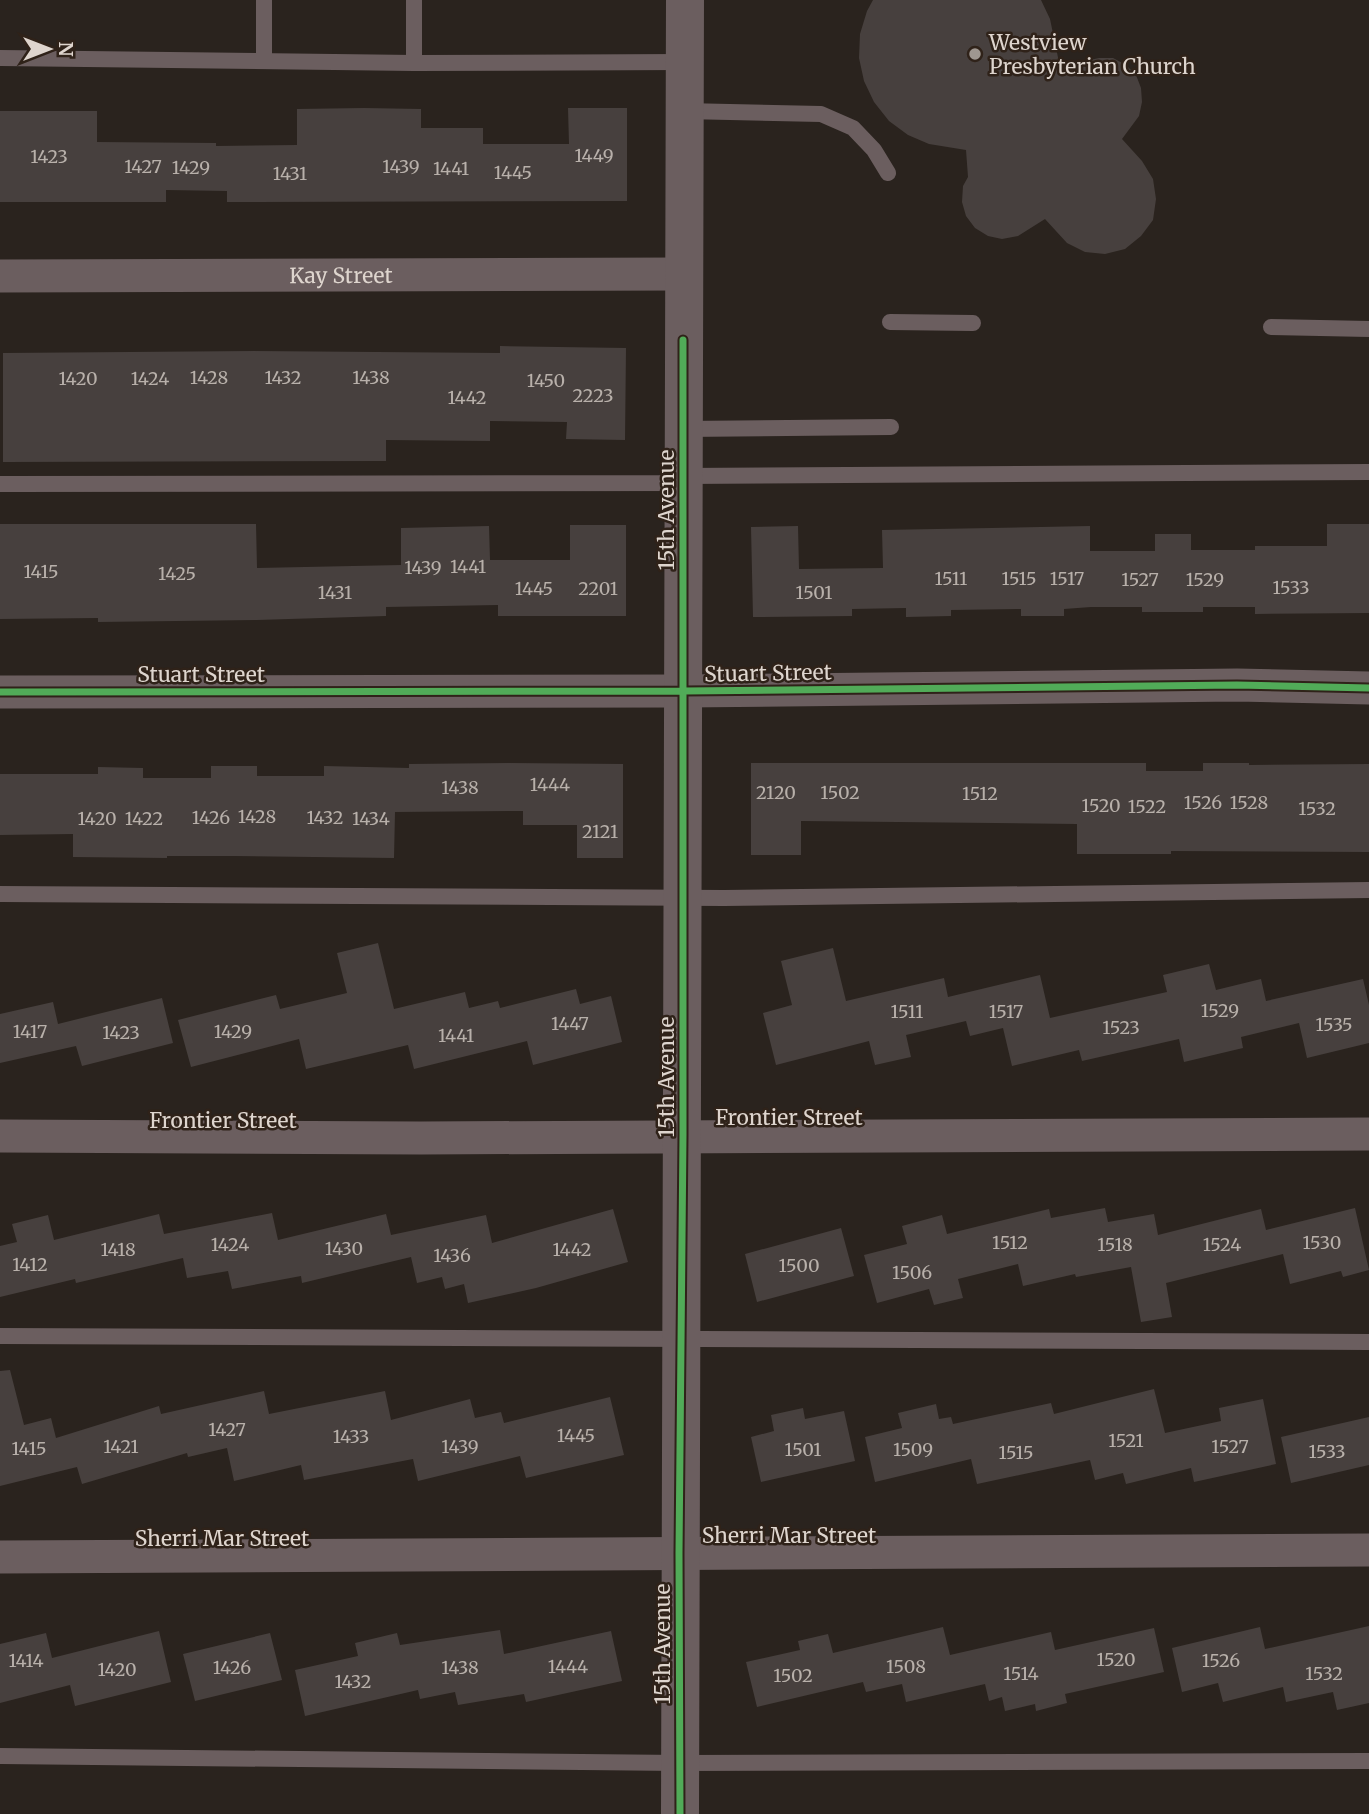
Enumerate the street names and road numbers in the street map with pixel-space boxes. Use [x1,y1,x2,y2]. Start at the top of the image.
street label: Kay Street [289,261,393,289]
street label: 15th Avenue [653,449,680,571]
street label: Stuart Street [704,658,832,688]
street label: Stuart Street [137,661,265,688]
street label: 15th Avenue [653,1016,680,1138]
street label: Frontier Street [715,1104,863,1131]
street label: Frontier Street [149,1107,297,1134]
street label: Sherri Mar Street [702,1522,876,1549]
street label: Sherri Mar Street [135,1525,309,1552]
street label: 15th Avenue [649,1583,676,1705]

